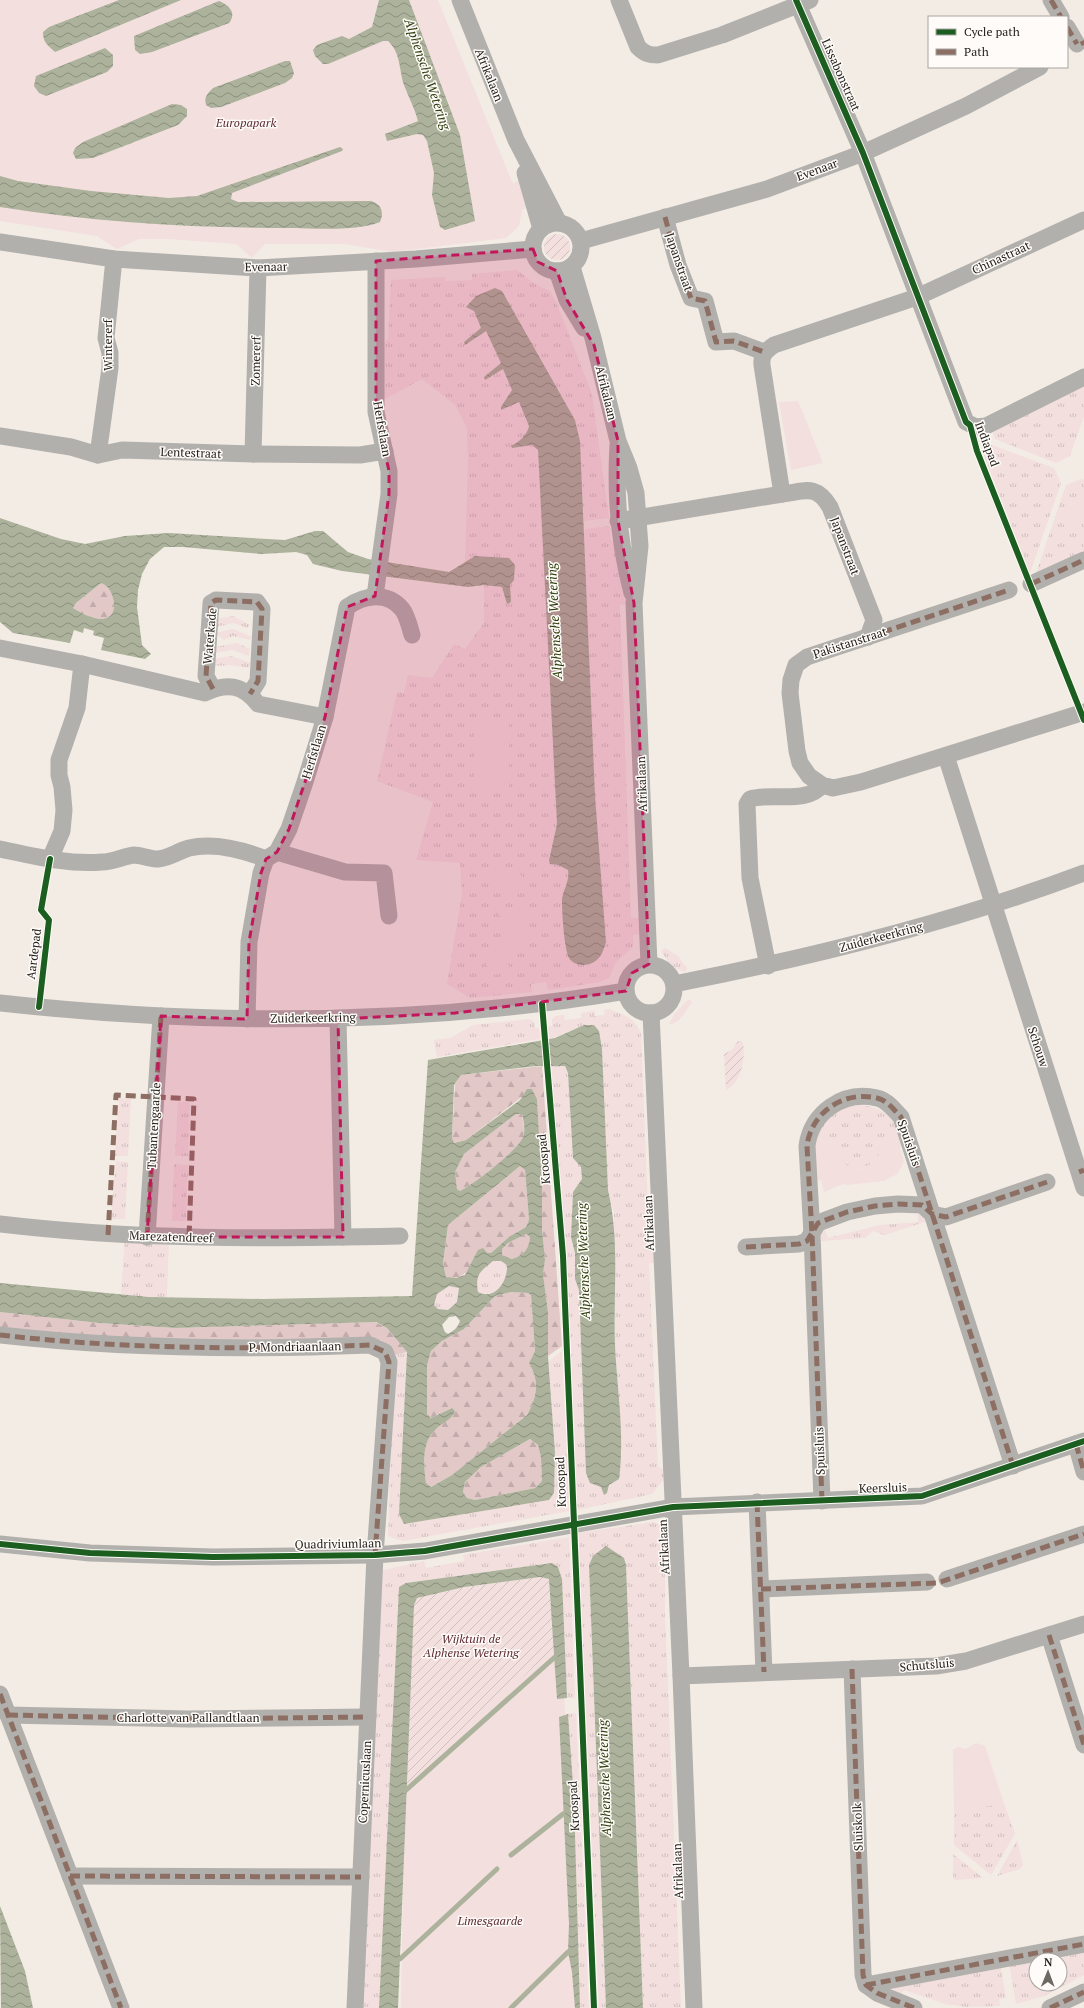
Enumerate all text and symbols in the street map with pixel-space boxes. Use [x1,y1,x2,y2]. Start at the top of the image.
water label: Alphensche Wetering [400,15,456,133]
legend [928,16,1068,68]
text: Cycle path [964,24,1020,39]
street label: Lissabonstraat [819,36,864,114]
text: Path [964,44,989,59]
street label: Afrikalaan [472,46,507,103]
park label: Europapark [215,115,276,130]
street label: Evenaar [794,155,840,184]
street label: Japanstraat [662,231,697,294]
street label: Chinastraat [969,237,1033,278]
street label: Evenaar [244,259,288,274]
street label: Wintererf [100,318,115,371]
street label: Zomererf [248,335,263,386]
street label: Afrikalaan [592,364,620,422]
street label: Herfstlaan [370,400,395,458]
street label: Indiapad [972,419,1003,469]
street label: Lentestraat [160,444,222,461]
street label: Japanstraat [828,515,864,577]
water label: Alphensche Wetering [542,562,566,681]
street label: Waterkade [200,607,219,665]
street label: Pakistanstraat [811,623,889,662]
street label: Herfstlaan [298,723,329,781]
street label: Afrikalaan [633,756,650,812]
street label: Zuiderkeerkring [838,918,925,955]
street label: Aardepad [23,927,44,980]
street label: Zuiderkeerkring [270,1009,357,1026]
street label: Schouw [1025,1025,1052,1069]
street label: Tubantengaarde [144,1082,163,1170]
street label: Spuisluis [895,1118,924,1168]
street label: Kroospad [534,1133,553,1185]
street label: Afrikalaan [640,1195,657,1251]
water label: Alphensche Wetering [572,1202,594,1321]
street label: Marezatendreef [129,1228,214,1245]
street label: P. Mondriaanlaan [249,1338,341,1355]
street label: Spuisluis [811,1427,828,1475]
street label: Kroospad [552,1456,569,1507]
street label: Keersluis [859,1479,907,1496]
street label: Afrikalaan [655,1519,672,1575]
street label: Quadriviumlaan [295,1535,381,1552]
park label: Wijktuin de Alphense Wetering [422,1631,520,1660]
street label: Schutsluis [899,1655,955,1674]
street label: Charlotte van Pallandtlaan [116,1710,260,1725]
water label: Alphensche Wetering [593,1719,615,1838]
street label: Copernicuslaan [355,1740,374,1824]
street label: Kroospad [565,1780,582,1832]
street label: Sluiskolk [849,1802,866,1851]
street label: Afrikalaan [669,1843,686,1899]
park label: Limesgaarde [456,1913,523,1928]
north arrow [1028,1952,1068,1992]
text: N [1044,1955,1053,1969]

